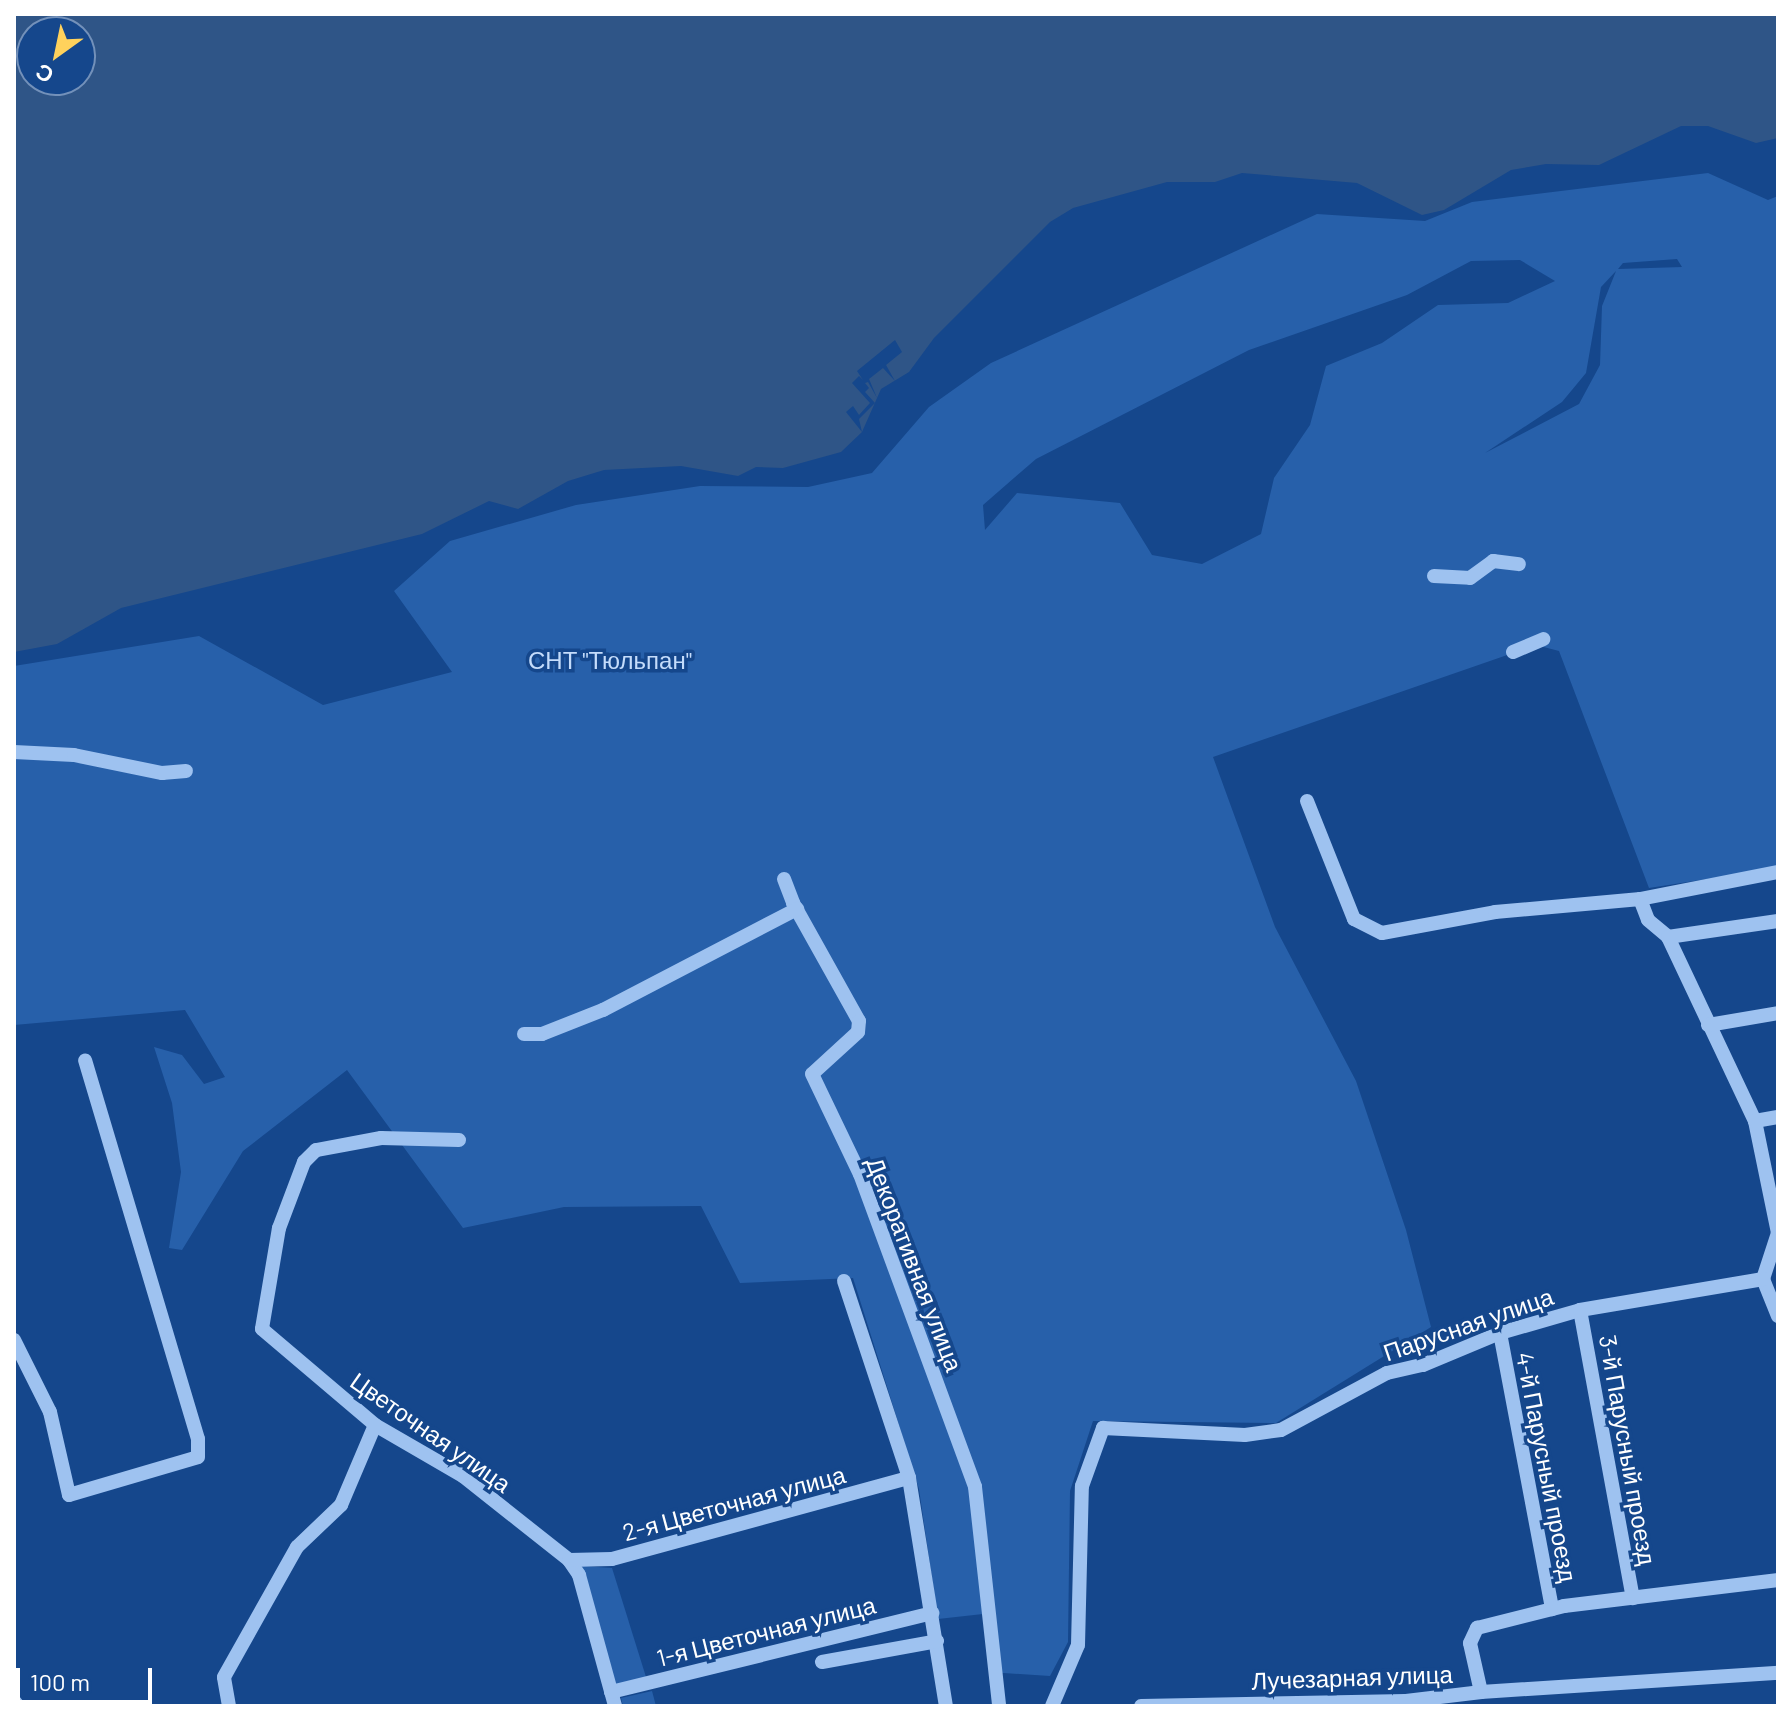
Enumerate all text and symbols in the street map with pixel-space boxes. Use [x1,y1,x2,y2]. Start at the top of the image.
north arrow [16,16,96,96]
text: С [30,59,58,90]
park label: СНТ "Тюльпан" [528,646,692,674]
street label: Декоративная улица [861,1153,969,1375]
street label: Парусная улица [1379,1281,1557,1367]
street label: 3-й Парусный проезд [1594,1333,1662,1567]
street label: 4-й Парусный проезд [1511,1349,1583,1585]
street label: Цветочная улица [345,1366,517,1498]
street label: 2-я Цветочная улица [620,1459,848,1547]
street label: 1-я Цветочная улица [653,1590,879,1672]
scale bar [20,1652,156,1702]
street label: Лучезарная улица [1251,1659,1453,1695]
text: 100 m [30,1667,90,1696]

